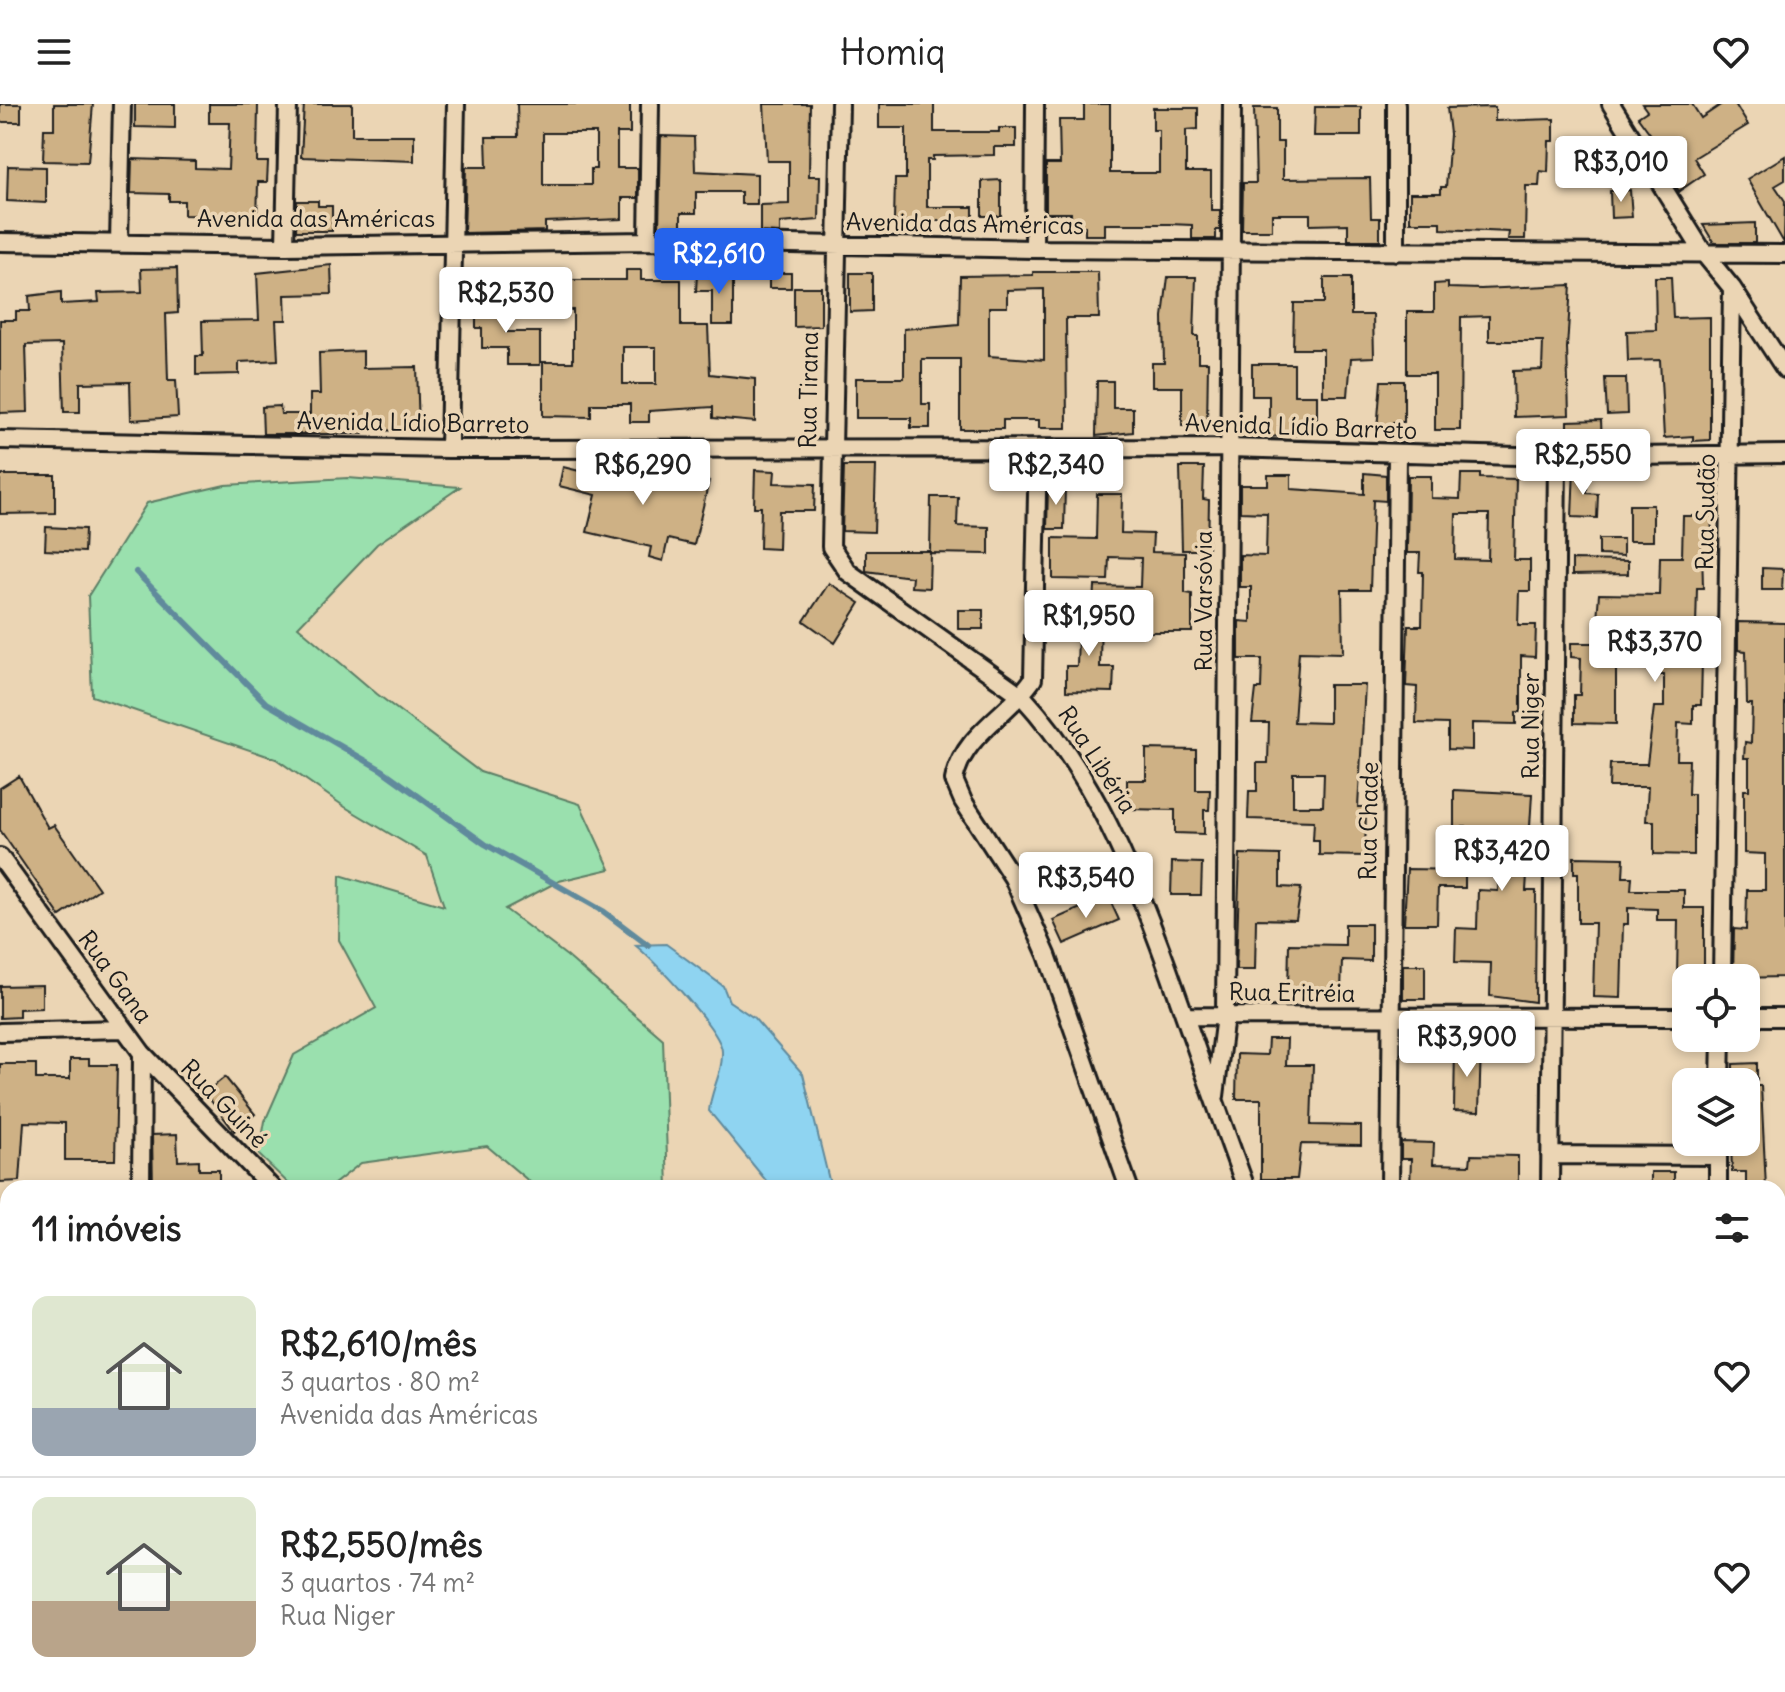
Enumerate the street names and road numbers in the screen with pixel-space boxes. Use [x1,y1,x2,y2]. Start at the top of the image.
street label: Avenida das Américas [197,203,435,233]
street label: Avenida das Américas [846,206,1084,240]
street label: Rua Tirana [792,331,824,449]
street label: Avenida Lídio Barreto [296,405,530,439]
street label: Avenida Lídio Barreto [1184,407,1418,445]
street label: Rua Sudão [1689,453,1721,571]
street label: Rua Varsóvia [1188,530,1218,672]
street label: Rua Niger [1515,673,1545,779]
street label: Rua Libéria [1052,700,1144,819]
street label: Rua Chade [1352,761,1384,881]
street label: Rua Gana [72,924,159,1029]
street label: Rua Eritréia [1228,976,1356,1008]
street label: Rua Guiné [175,1053,274,1154]

